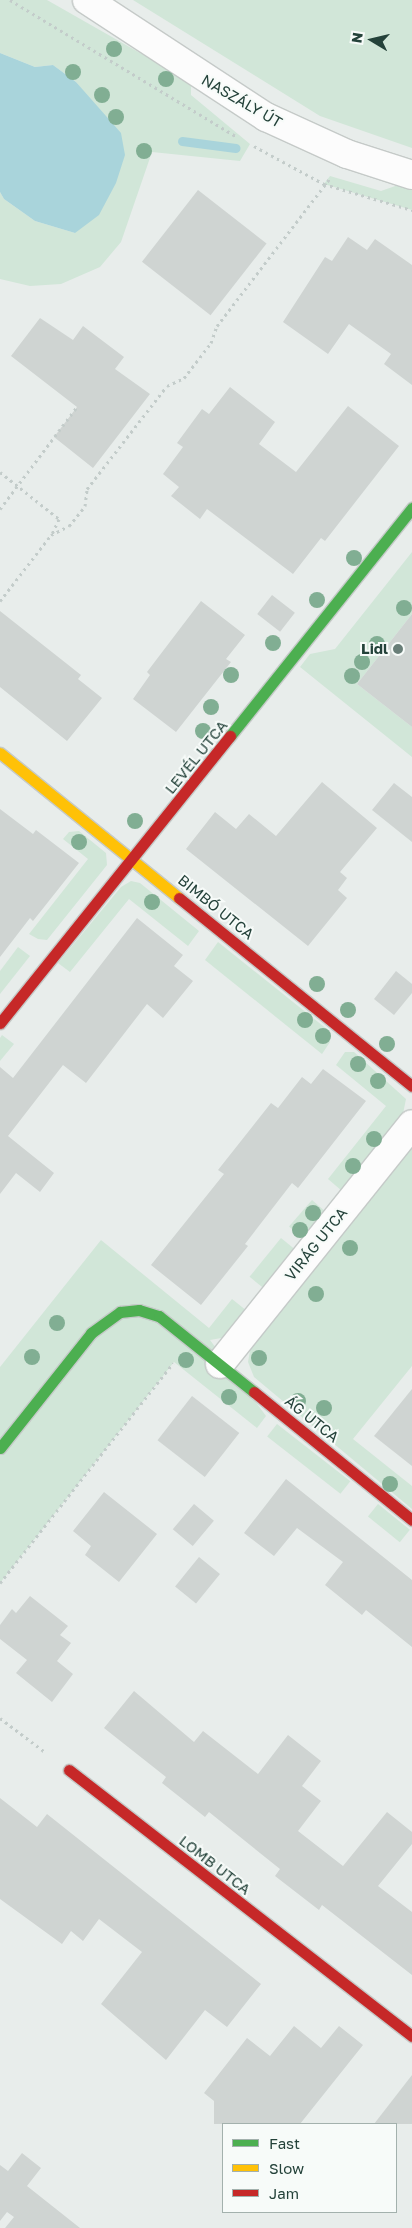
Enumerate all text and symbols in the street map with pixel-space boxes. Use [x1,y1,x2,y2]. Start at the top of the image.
north arrow [347,15,397,65]
text: N [347,31,366,44]
street label: NASZÁLY ÚT [198,71,286,131]
place label: Lidl [361,640,388,658]
marker: Lidl [392,643,404,655]
street label: LEVÉL UTCA [161,717,231,797]
street label: BIMBÓ UTCA [174,871,258,943]
street label: VIRÁG UTCA [281,1204,351,1284]
street label: ÁG UTCA [281,1392,343,1446]
street label: LOMB UTCA [176,1832,254,1898]
legend [222,2123,397,2213]
text: Fast [269,2134,300,2152]
text: Slow [269,2159,304,2177]
text: Jam [269,2184,299,2202]

